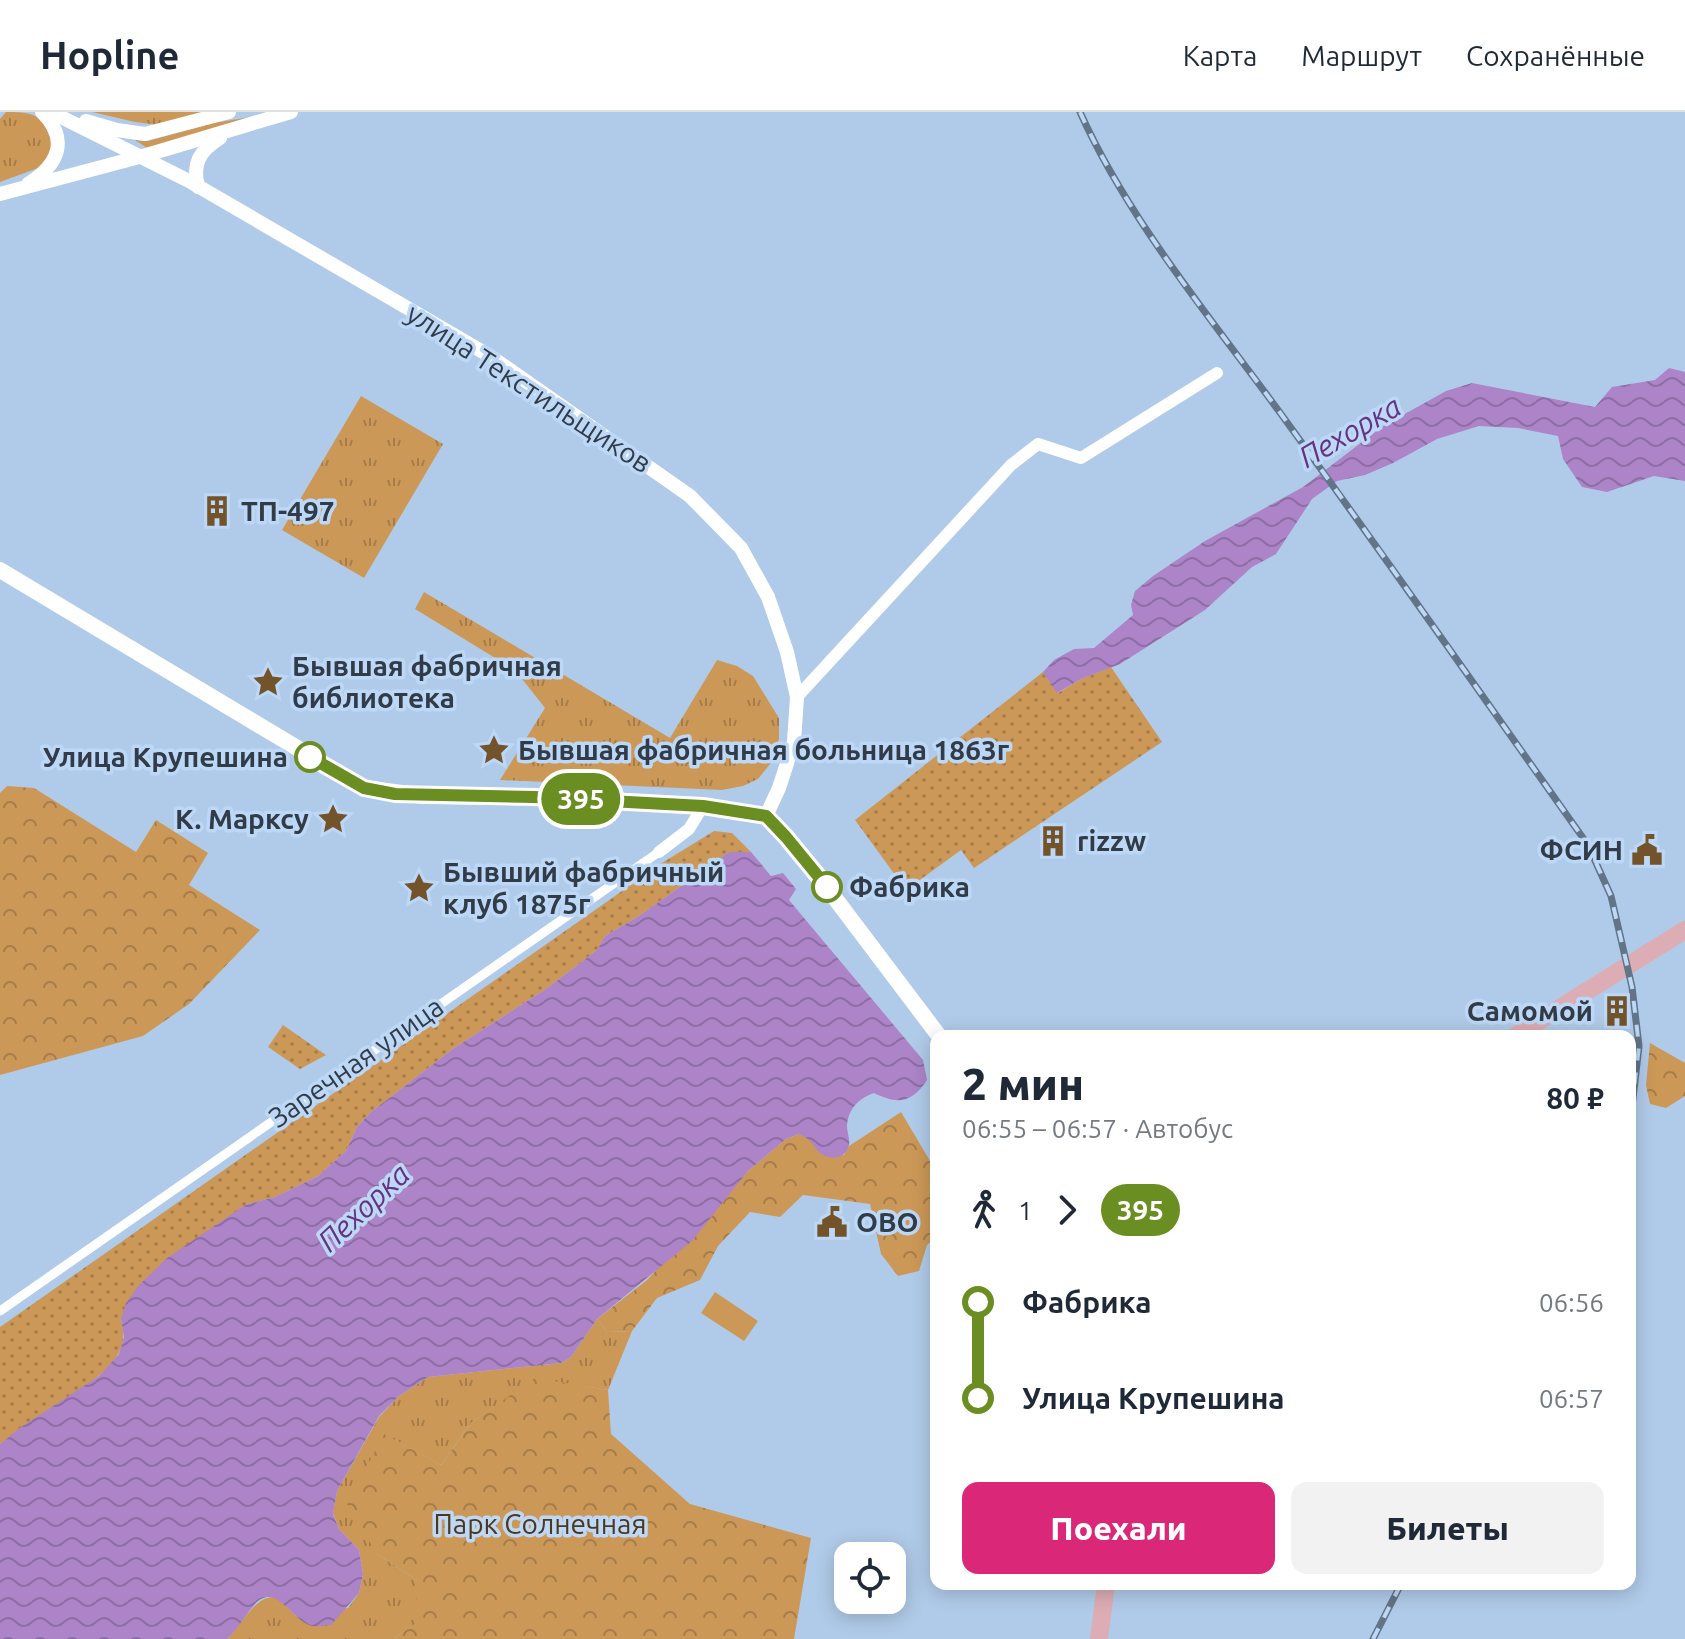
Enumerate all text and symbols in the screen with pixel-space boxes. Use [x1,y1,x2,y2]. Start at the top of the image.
text: Hopline [40,34,179,76]
text: Карта [1183,40,1257,71]
text: Маршрут [1301,40,1422,71]
text: Сохранённые [1466,40,1645,71]
street label: улица Текстильщиков [401,297,657,478]
water label: Пехорка [1292,388,1407,474]
building icon: ТП-497 [200,494,234,528]
place label: ТП-497 [241,495,335,526]
place label: Бывшая фабричная библиотека [292,650,562,713]
place icon: Бывшая фабричная библиотека [251,665,285,699]
place icon: Бывшая фабричная больница 1863г [477,733,511,767]
place label: Бывшая фабричная больница 1863г [518,734,1010,765]
place label: Улица Крупешина [43,741,288,772]
marker: Улица Крупешина [295,742,325,772]
line badge: 395 [535,773,627,825]
text: 395 [557,783,605,814]
place icon: К. Марксу [316,802,350,836]
place label: К. Марксу [175,803,309,834]
building icon: rizzw [1036,824,1070,858]
place label: rizzw [1077,825,1146,856]
public building icon: ФСИН [1630,833,1664,867]
place label: ФСИН [1540,834,1623,865]
place label: Бывший фабричный клуб 1875г [443,856,724,919]
place icon: Бывший фабричный клуб 1875г [402,871,436,905]
place label: Фабрика [849,871,970,902]
marker: Фабрика [812,872,842,902]
street label: Заречная улица [263,990,449,1133]
building icon: Самомой [1600,994,1634,1028]
place label: Самомой [1467,995,1593,1026]
text: 2 мин [962,1059,1084,1108]
text: 80 ₽ [1546,1081,1604,1115]
text: 06:55 – 06:57 · Автобус [962,1114,1233,1143]
water label: Пехорка [311,1157,416,1258]
icon: walk [962,1188,1006,1232]
icon: forward [1045,1188,1089,1232]
text: 395 [1117,1194,1164,1225]
text: 1 [1018,1196,1033,1225]
public building icon: ОВО [815,1205,849,1239]
place label: ОВО [856,1206,919,1237]
text: Фабрика [1022,1285,1152,1319]
text: 06:56 [1539,1288,1604,1317]
text: Улица Крупешина [1022,1381,1285,1415]
text: 06:57 [1539,1384,1604,1413]
button: Поехали [962,1482,1275,1574]
button: Билеты [1291,1482,1604,1574]
park label: Парк Солнечная [433,1508,647,1539]
map controls [834,1542,906,1614]
button: locate [834,1542,906,1614]

